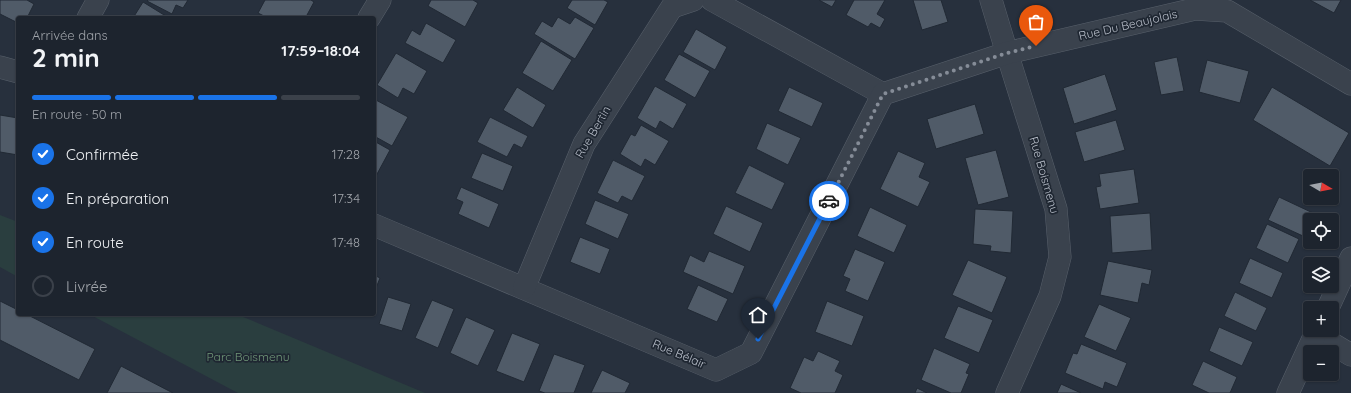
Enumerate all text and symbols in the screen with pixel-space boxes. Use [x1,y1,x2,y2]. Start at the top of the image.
pin [1019,5,1053,46]
street label: Rue Du Beaujolais [1077,6,1179,43]
icon: bag [1025,11,1047,33]
text: Arrivée dans [32,27,108,43]
text: 2 min [32,41,100,74]
text: 17:59–18:04 [281,41,360,60]
street label: Rue Bertin [572,103,613,160]
text: En route · 50 m [32,106,122,122]
street label: Rue Boismenu [1026,135,1063,215]
icon: check [32,143,54,165]
text: Confirmée [66,145,139,164]
text: 17:28 [332,146,360,162]
north arrow [1303,169,1339,205]
map controls [1303,169,1339,381]
courier [809,181,849,221]
icon: check [32,187,54,209]
text: En préparation [66,189,169,208]
text: 17:34 [332,190,360,206]
icon: car [818,190,840,212]
button: locate [1303,213,1339,249]
icon: check [32,231,54,253]
text: En route [66,233,124,252]
text: 17:48 [332,234,360,250]
button: layers [1303,257,1339,293]
text: Livrée [66,277,108,296]
pin [741,298,775,339]
button: + [1303,301,1339,337]
icon: home [747,304,769,326]
street label: Rue Bélair [650,336,709,372]
button: − [1303,345,1339,381]
park label: Parc Boismenu [207,349,289,364]

